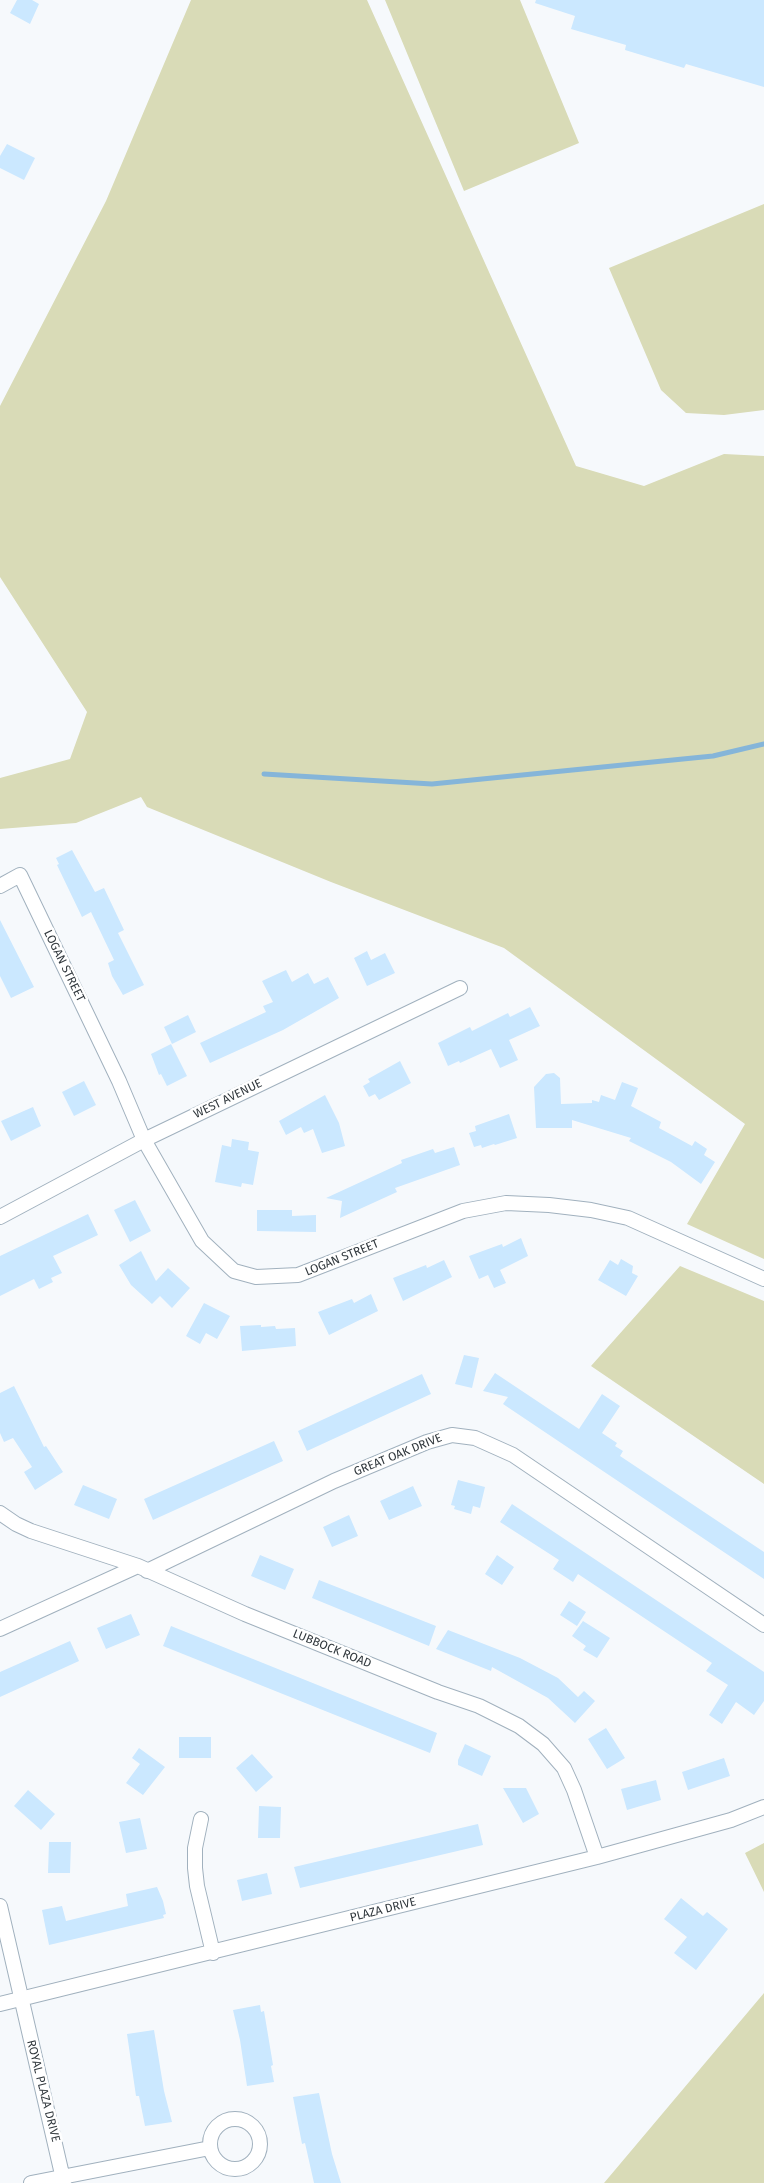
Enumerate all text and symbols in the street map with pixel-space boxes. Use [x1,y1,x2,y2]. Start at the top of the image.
street label: LOGAN STREET [40,928,88,1004]
street label: WEST AVENUE [191,1076,265,1122]
street label: LOGAN STREET [303,1237,381,1279]
street label: GREAT OAK DRIVE [352,1431,444,1479]
street label: LUBBOCK ROAD [291,1627,373,1671]
street label: PLAZA DRIVE [348,1895,418,1925]
street label: ROYAL PLAZA DRIVE [23,2038,63,2144]

